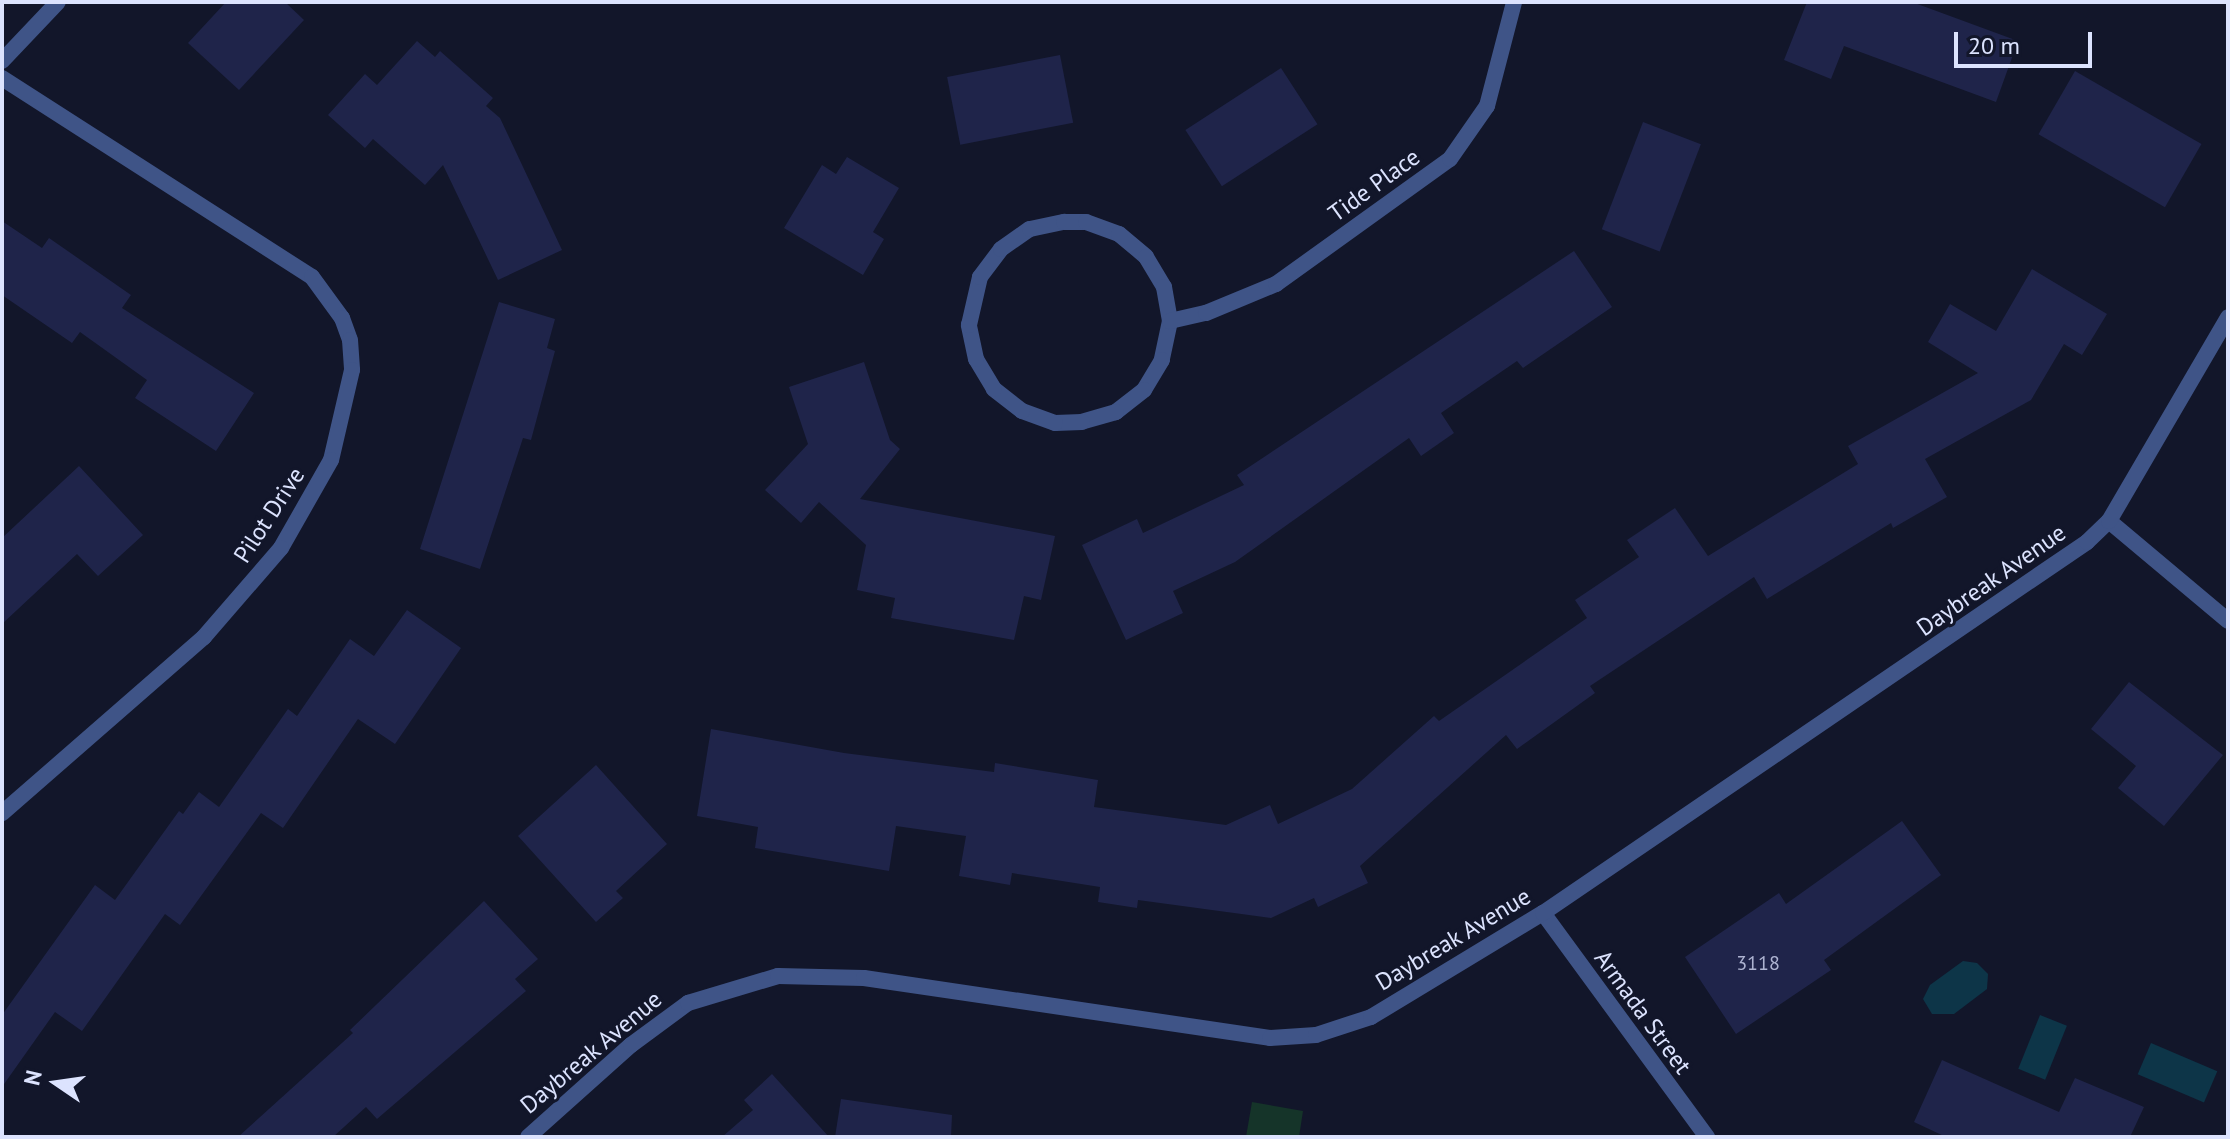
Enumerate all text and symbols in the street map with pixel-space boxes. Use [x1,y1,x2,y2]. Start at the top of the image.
scale bar [1958,16,2096,66]
text: 20 m [1968,30,2020,61]
street label: Tide Place [1323,142,1425,228]
street label: Pilot Drive [227,462,311,568]
street label: Daybreak Avenue [1910,517,2072,643]
street label: Daybreak Avenue [1370,881,1536,997]
street label: Armada Street [1588,944,1698,1080]
house number: 3118 [1736,951,1780,975]
street label: Daybreak Avenue [514,984,668,1120]
north arrow [16,1043,96,1123]
text: N [17,1067,48,1088]

